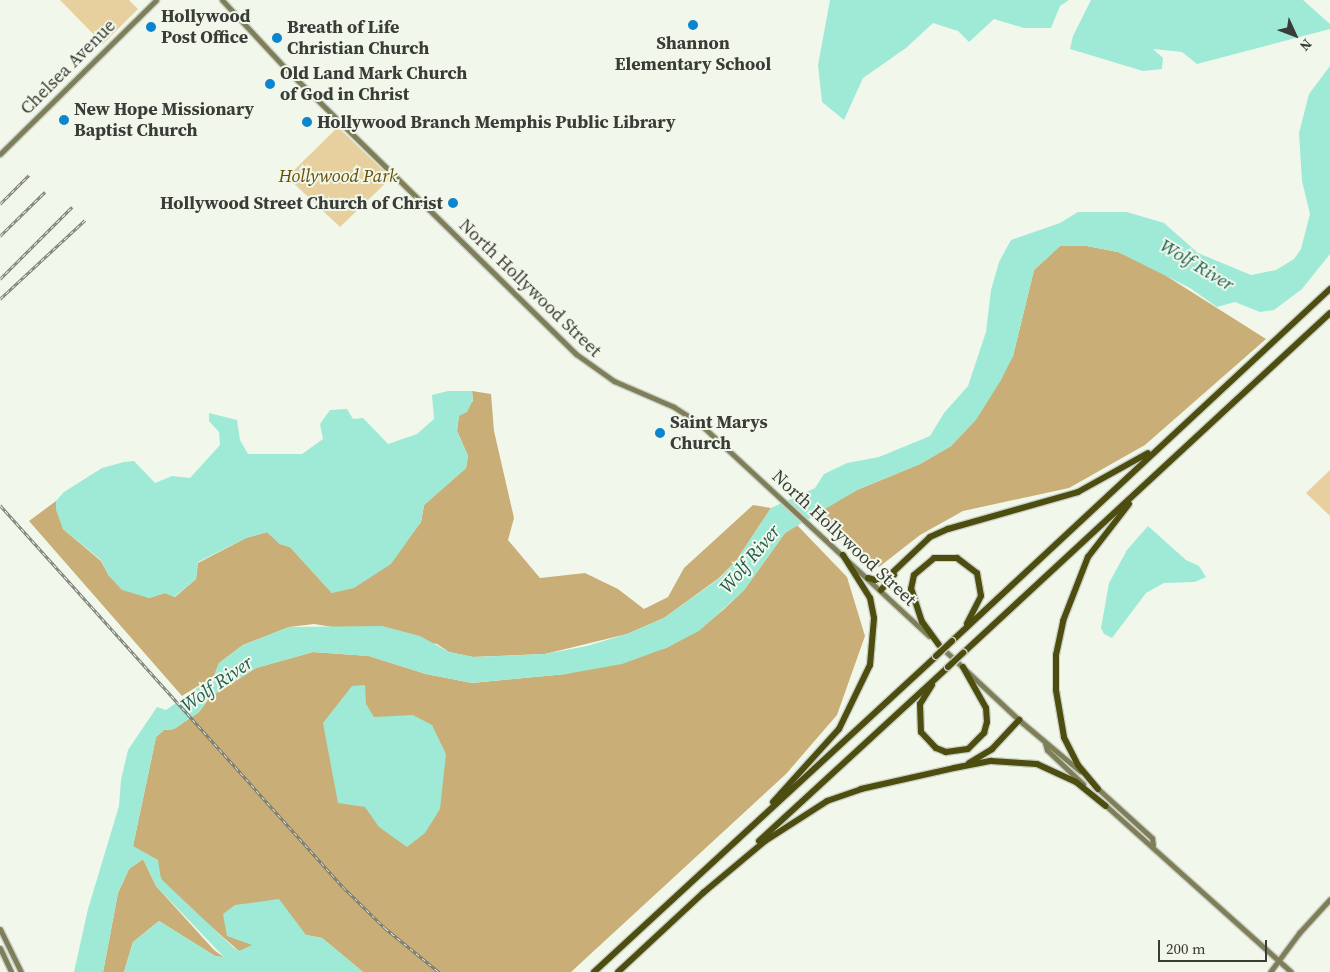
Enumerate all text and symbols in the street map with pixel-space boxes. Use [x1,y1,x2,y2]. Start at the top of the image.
place label: Hollywood Post Office [161,6,251,48]
north arrow [1270,10,1320,60]
street label: Chelsea Avenue [16,15,120,119]
place label: Breath of Life Christian Church [287,17,429,59]
marker: Shannon Elementary School [687,19,699,31]
marker: Hollywood Post Office [145,21,157,33]
marker: Breath of Life Christian Church [271,32,283,44]
place label: Shannon Elementary School [615,33,771,76]
text: N [1295,35,1317,56]
place label: Old Land Mark Church of God in Christ [280,63,467,106]
marker: Old Land Mark Church of God in Christ [264,78,276,90]
place label: New Hope Missionary Baptist Church [74,99,254,142]
place label: Hollywood Branch Memphis Public Library [317,111,676,133]
marker: New Hope Missionary Baptist Church [58,114,70,126]
marker: Hollywood Branch Memphis Public Library [301,116,313,128]
park label: Hollywood Park [278,165,398,187]
place label: Hollywood Street Church of Christ [160,192,443,214]
marker: Hollywood Street Church of Christ [447,197,459,209]
street label: North Hollywood Street [454,214,606,362]
water label: Wolf River [1156,234,1238,296]
place label: Saint Marys Church [670,412,768,454]
marker: Saint Marys Church [654,427,666,439]
street label: North Hollywood Street [767,466,921,610]
water label: Wolf River [715,520,785,598]
water label: Wolf River [177,651,257,717]
scale bar [1160,930,1269,962]
text: 200 m [1166,938,1206,959]

